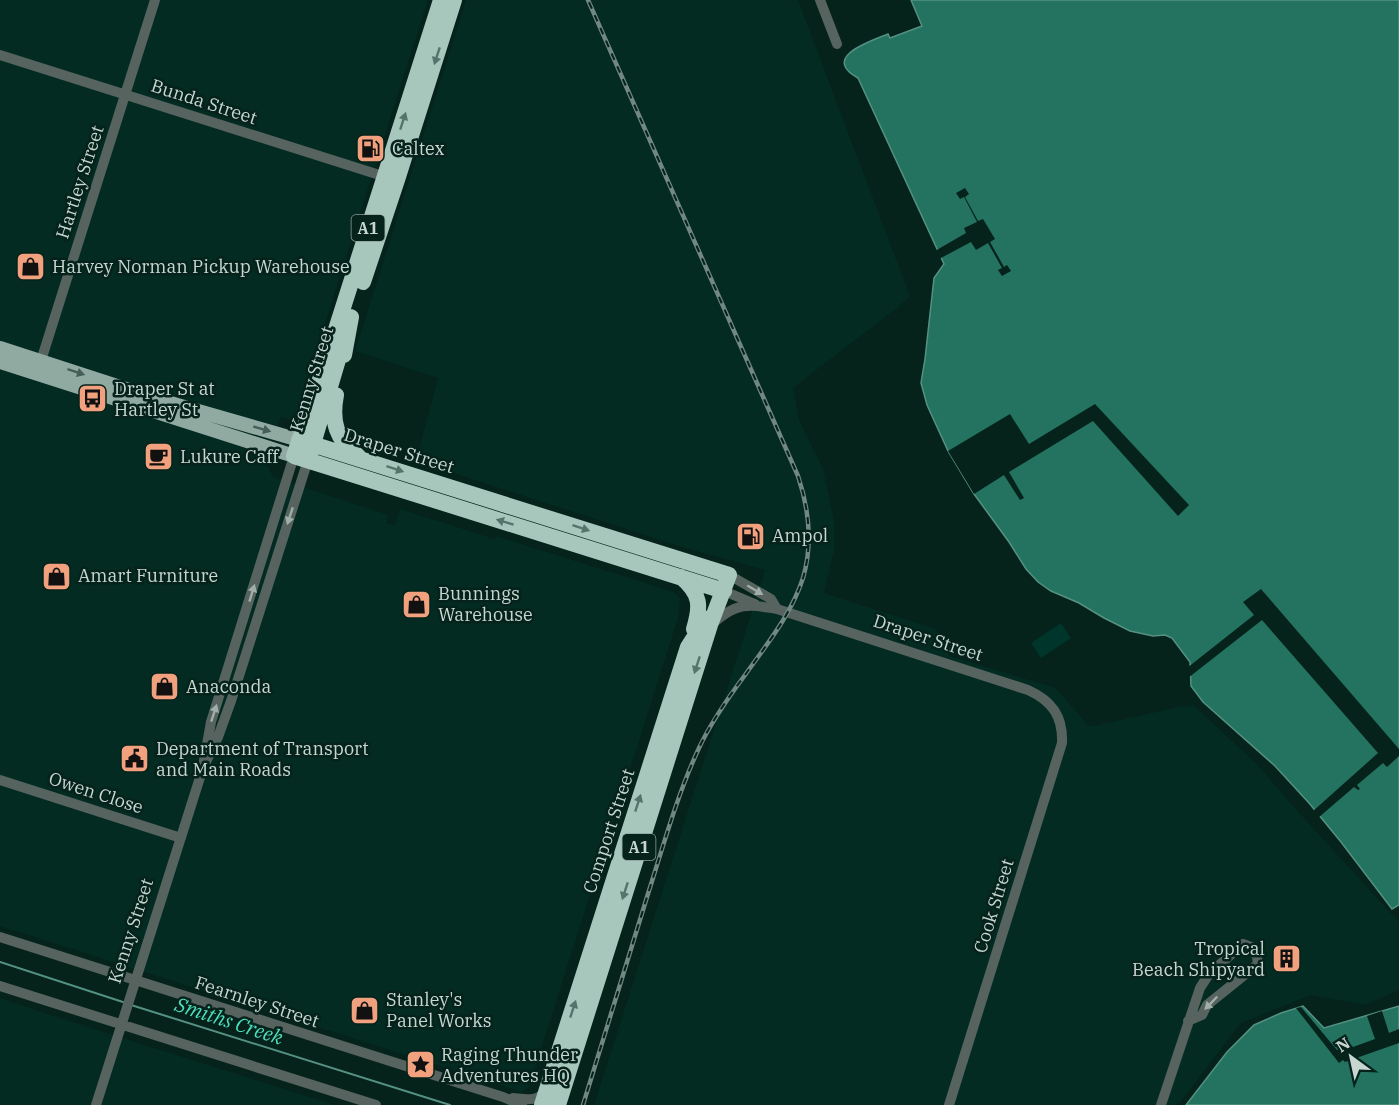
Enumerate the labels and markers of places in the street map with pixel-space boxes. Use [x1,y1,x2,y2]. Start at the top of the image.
fuel station icon: Caltex [355,133,387,165]
place label: Caltex [392,137,445,160]
shop icon: Harvey Norman Pickup Warehouse [15,251,47,283]
place label: Harvey Norman Pickup Warehouse [52,255,350,278]
place label: Draper St at Hartley St [114,377,215,421]
bus stop icon: Draper St at Hartley St [77,383,109,415]
cafe icon: Lukure Caff [143,441,175,473]
place label: Lukure Caff [180,445,280,468]
fuel station icon: Ampol [735,520,767,552]
place label: Ampol [772,524,828,547]
shop icon: Amart Furniture [41,560,73,592]
place label: Amart Furniture [78,564,218,587]
place label: Bunnings Warehouse [438,582,533,626]
shop icon: Bunnings Warehouse [401,588,433,620]
shop icon: Anaconda [149,671,181,703]
place label: Anaconda [186,675,271,698]
place label: Department of Transport and Main Roads [156,737,369,781]
public building icon: Department of Transport and Main Roads [119,743,151,775]
place label: Tropical Beach Shipyard [1132,937,1265,981]
building icon: Tropical Beach Shipyard [1270,943,1302,975]
place label: Stanley's Panel Works [386,988,492,1032]
shop icon: Stanley's Panel Works [349,994,381,1026]
place label: Raging Thunder Adventures HQ [441,1043,578,1087]
place icon: Raging Thunder Adventures HQ [404,1049,436,1081]

